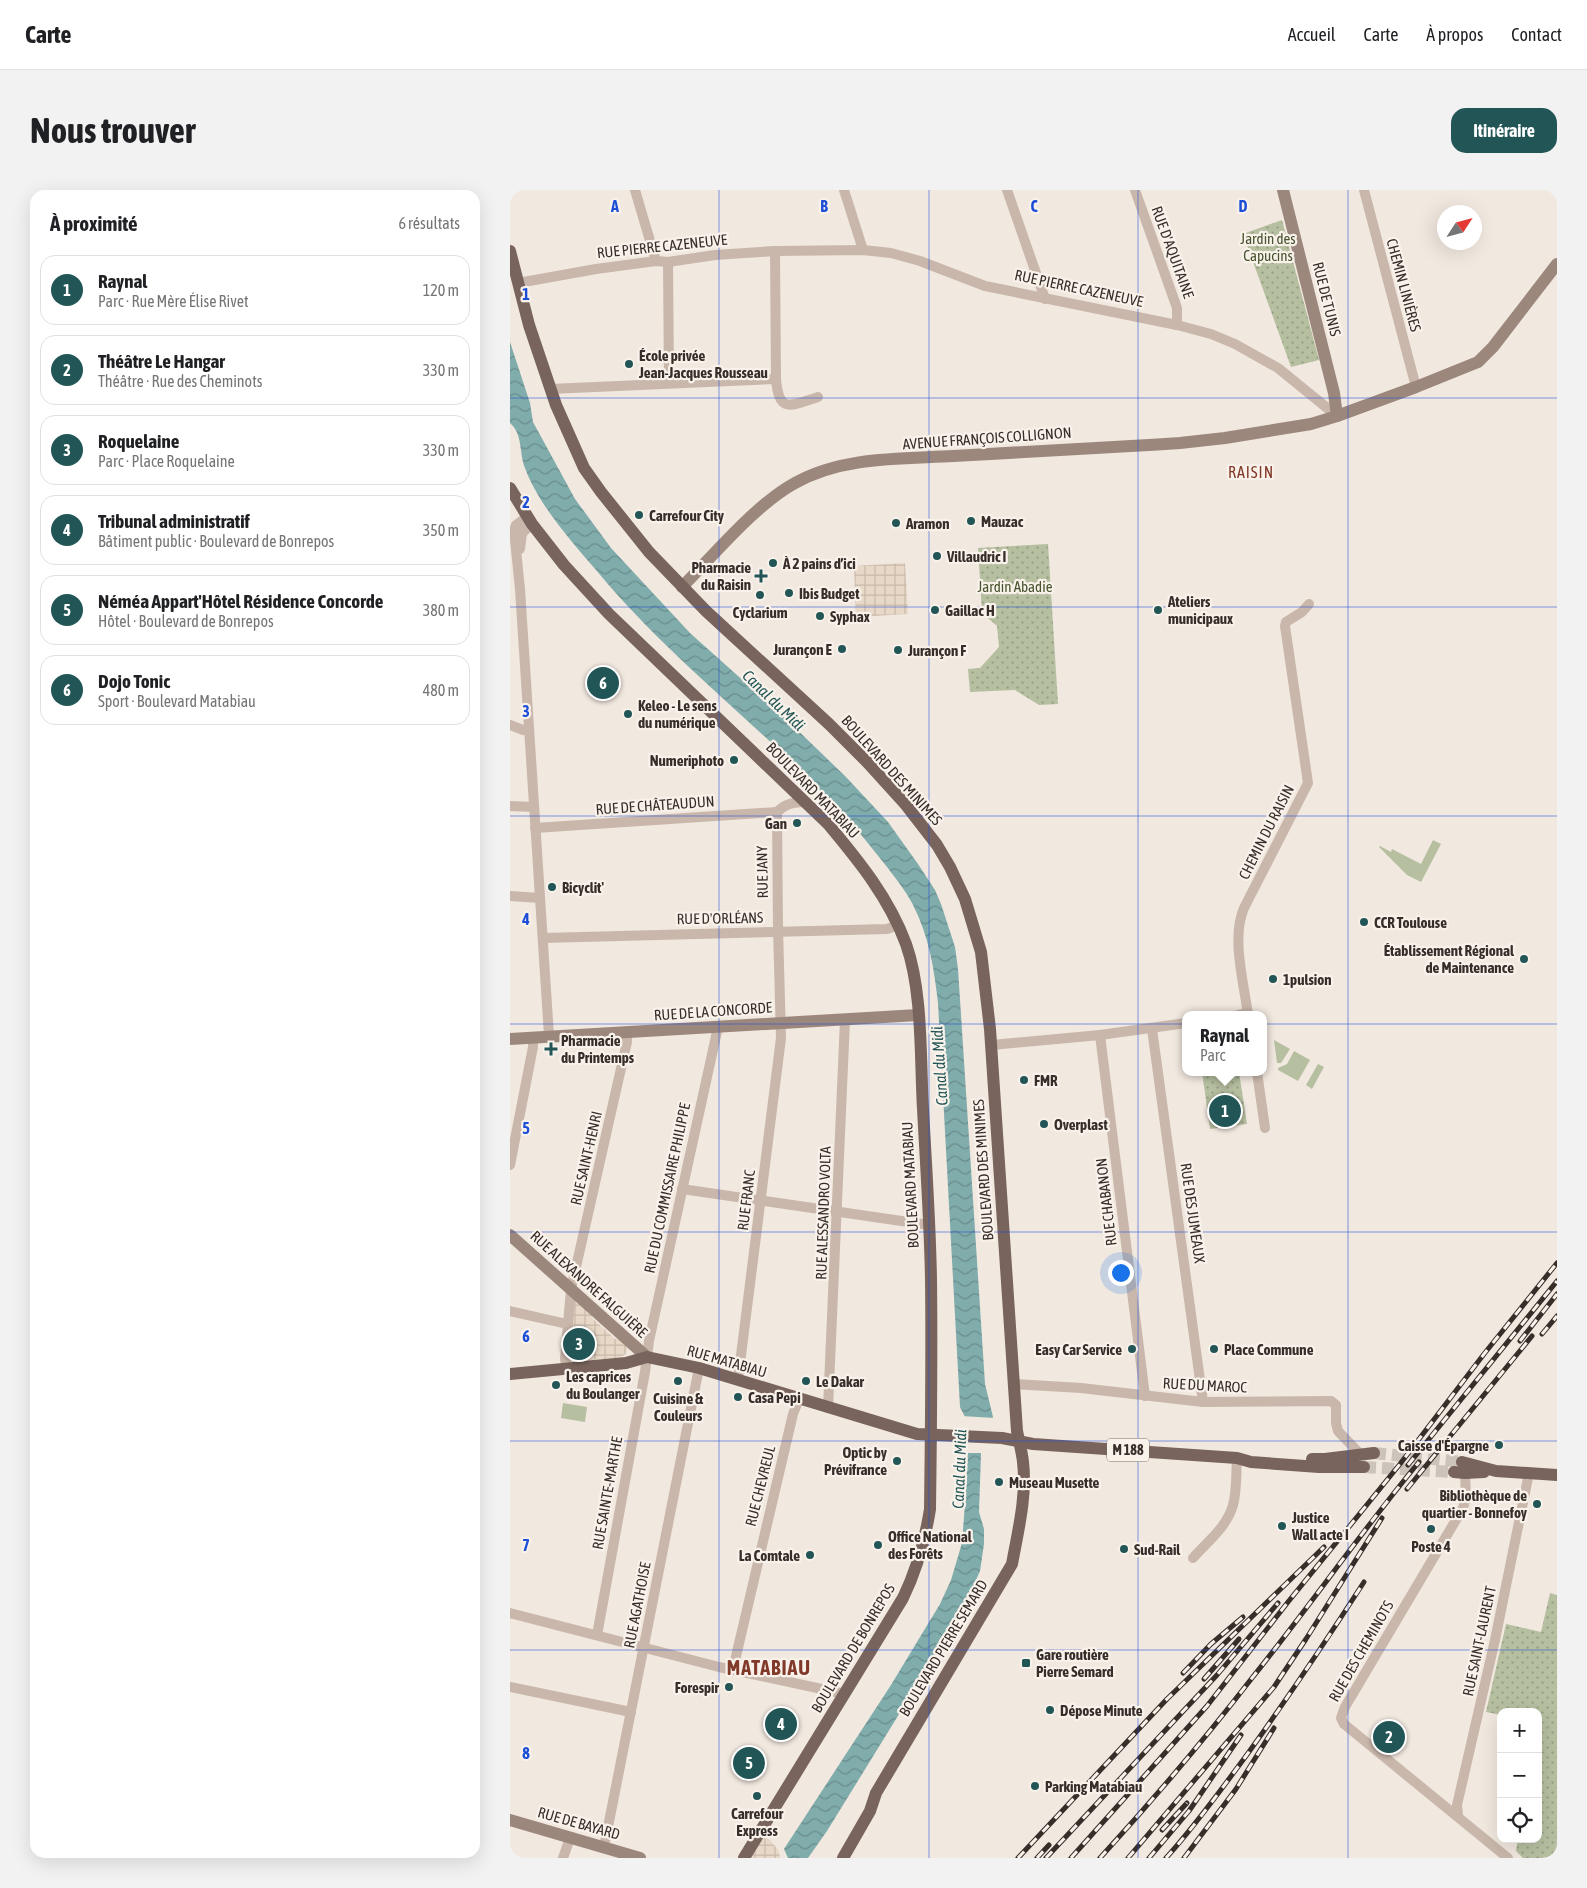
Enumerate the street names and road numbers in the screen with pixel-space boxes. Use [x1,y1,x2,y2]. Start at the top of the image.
street label: RUE D'AQUITAINE [1148,204,1198,301]
street label: RUE PIERRE CAZENEUVE [596,231,729,261]
street label: CHEMIN LINIÈRES [1383,237,1425,333]
street label: RUE DE TUNIS [1310,260,1344,338]
street label: RUE PIERRE CAZENEUVE [1013,266,1145,310]
street label: AVENUE FRANÇOIS COLLIGNON [902,424,1072,452]
street label: BOULEVARD DES MINIMES [838,712,946,828]
street label: BOULEVARD MATABIAU [763,739,863,841]
street label: CHEMIN DU RAISIN [1235,782,1297,882]
street label: RUE DE CHÂTEAUDUN [595,792,715,818]
street label: RUE JANY [753,845,771,898]
street label: RUE D'ORLÉANS [677,909,763,927]
street label: RUE DE LA CONCORDE [653,998,773,1024]
street label: BOULEVARD DES MINIMES [970,1099,996,1241]
street label: RUE DU COMMISSAIRE PHILIPPE [641,1101,693,1275]
street label: RUE SAINT-HENRI [567,1109,605,1207]
street label: BOULEVARD MATABIAU [898,1121,922,1249]
street label: RUE ALESSANDRO VOLTA [812,1145,834,1280]
street label: RUE CHABANON [1092,1157,1120,1247]
street label: RUE DES JUMEAUX [1178,1162,1208,1264]
street label: RUE FRANC [734,1168,758,1231]
street label: RUE ALEXANDRE FALGUIÈRE [527,1227,651,1341]
street label: RUE MATABIAU [685,1342,769,1380]
street label: RUE DU MAROC [1162,1374,1248,1396]
street label: RUE SAINTE-MARTHE [589,1435,625,1551]
road number: M 188 [1107,1438,1149,1462]
street label: RUE CHEVREUL [742,1444,778,1528]
street label: RUE AGATHOISE [620,1560,654,1650]
street label: BOULEVARD PIERRE SEMARD [895,1577,991,1719]
street label: BOULEVARD DE BONREPOS [808,1581,898,1715]
street label: RUE SAINT-LAURENT [1459,1584,1499,1698]
street label: RUE DES CHEMINOTS [1325,1597,1397,1705]
street label: RUE DE BAYARD [536,1803,622,1843]

